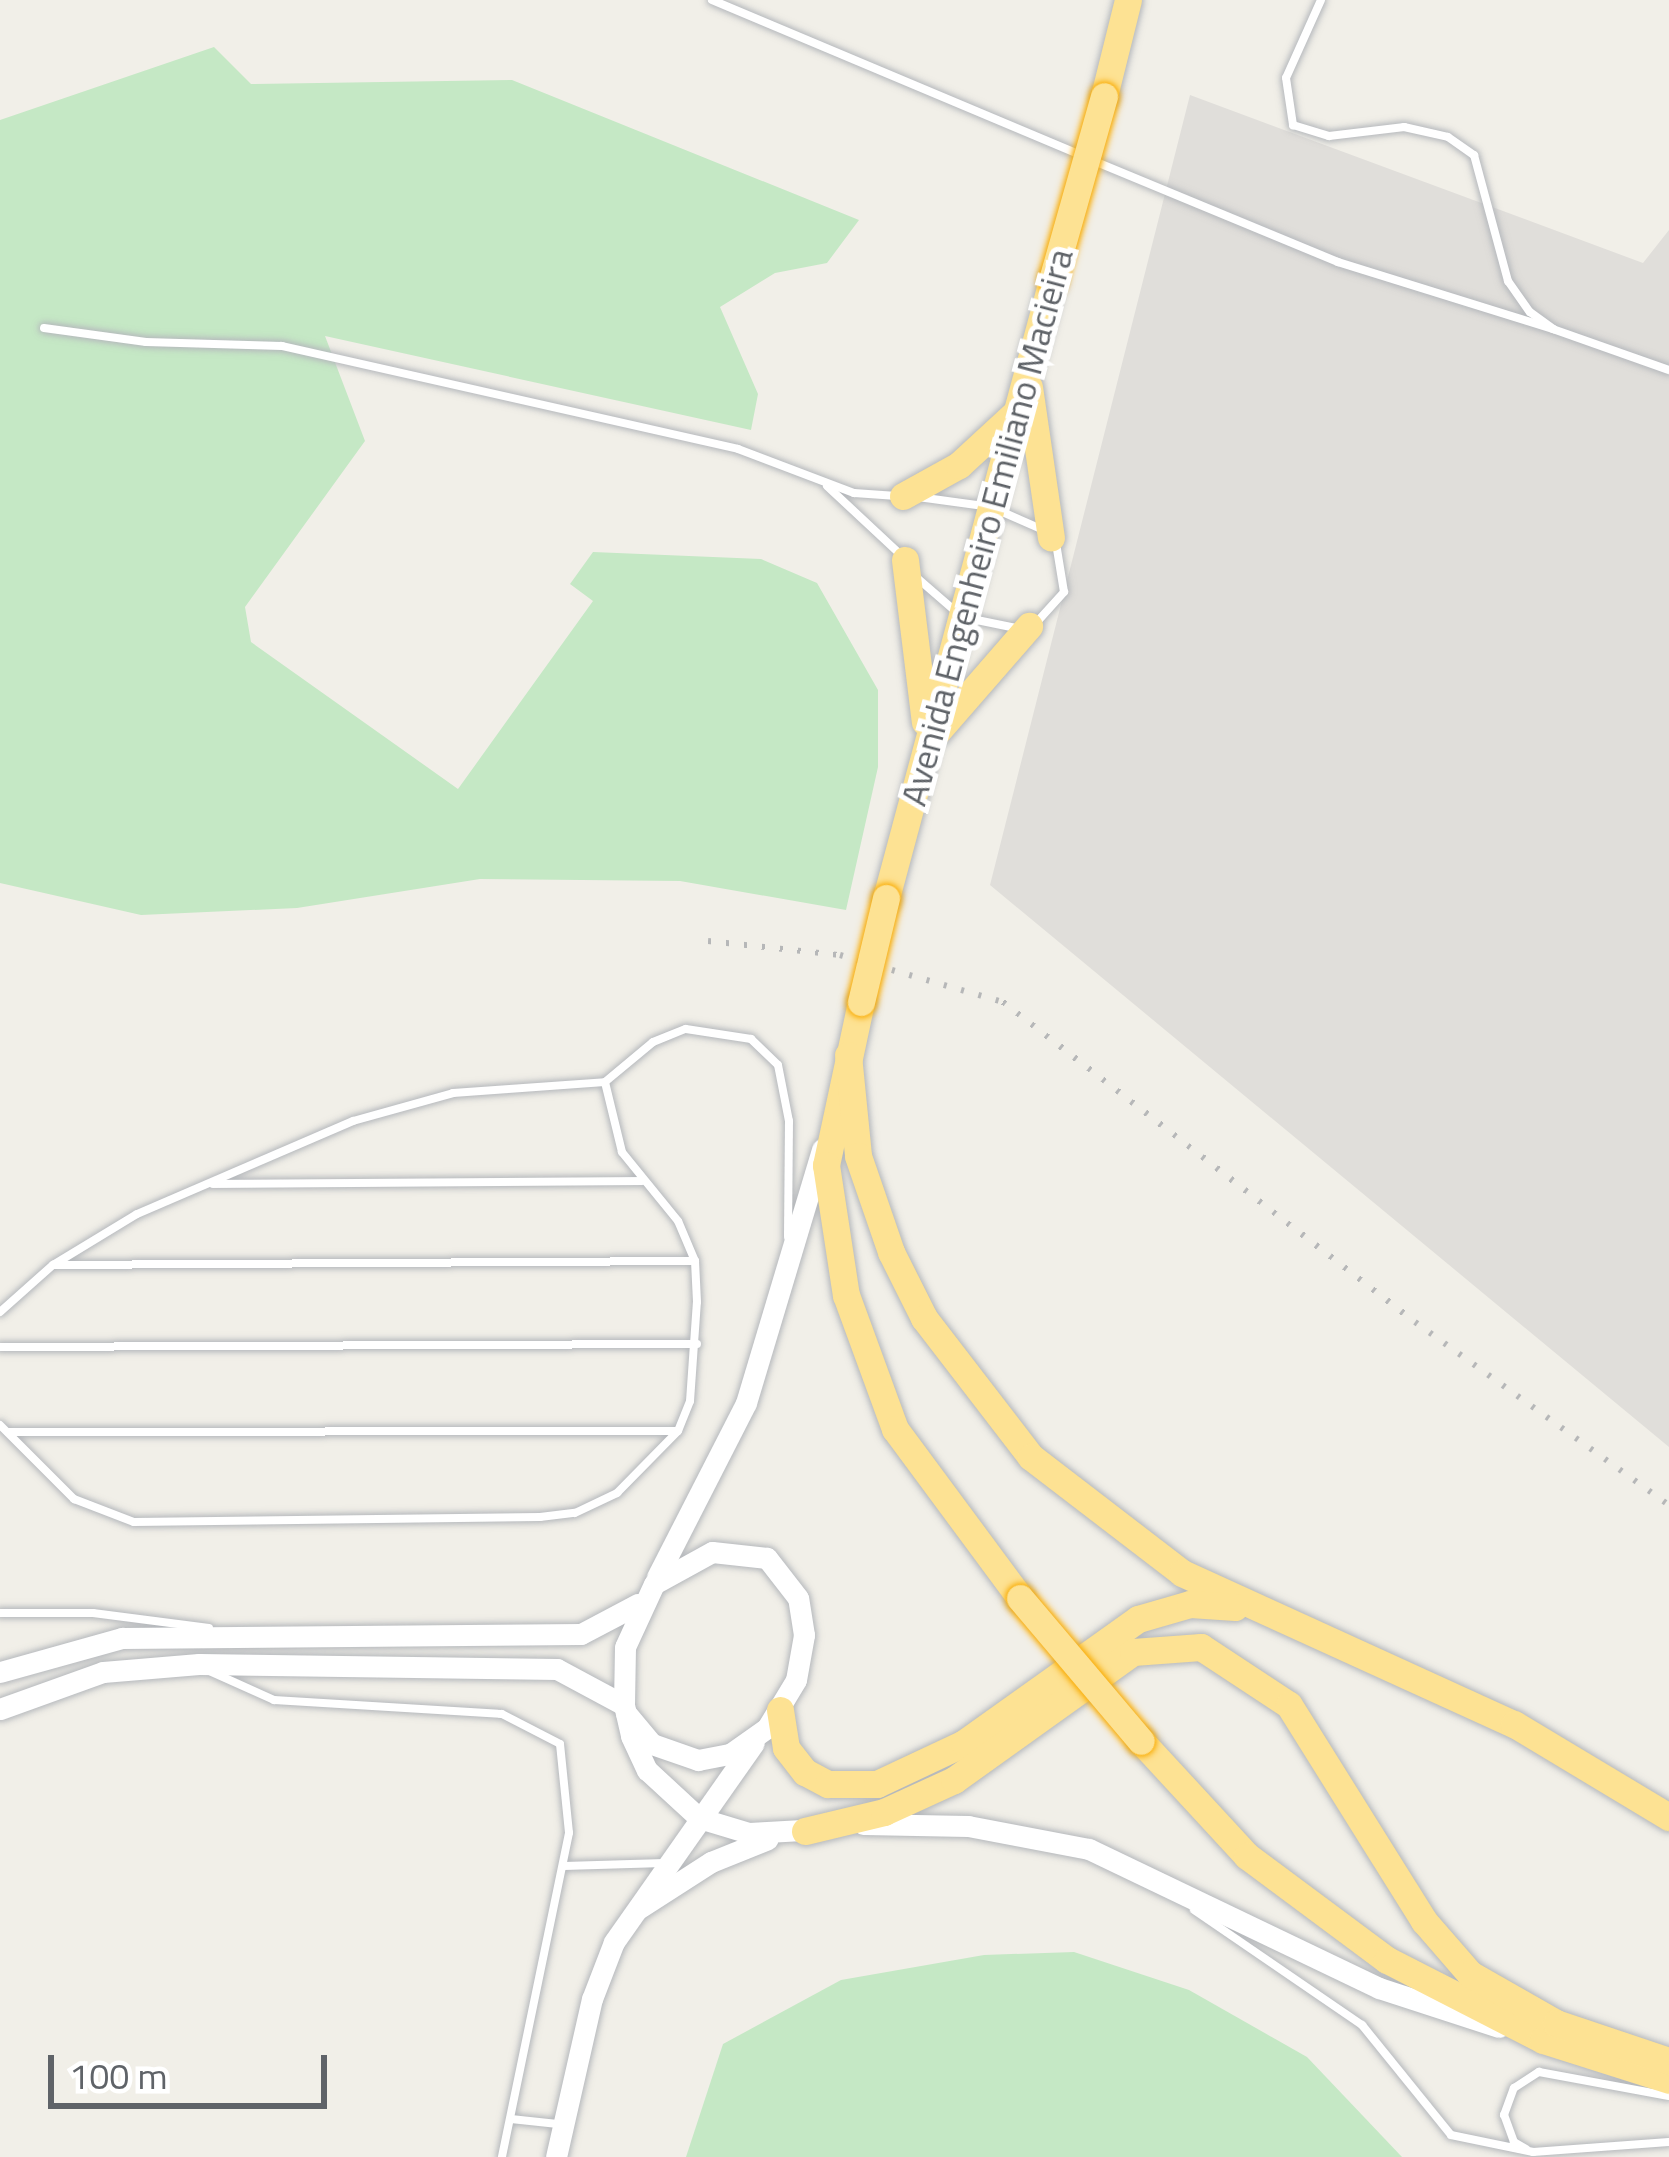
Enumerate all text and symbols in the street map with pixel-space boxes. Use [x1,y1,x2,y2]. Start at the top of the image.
street label: Avenida Engenheiro Emiliano Macieira [891,244,1081,810]
scale bar [54,2031,333,2105]
text: 100 m [69,2048,168,2103]

